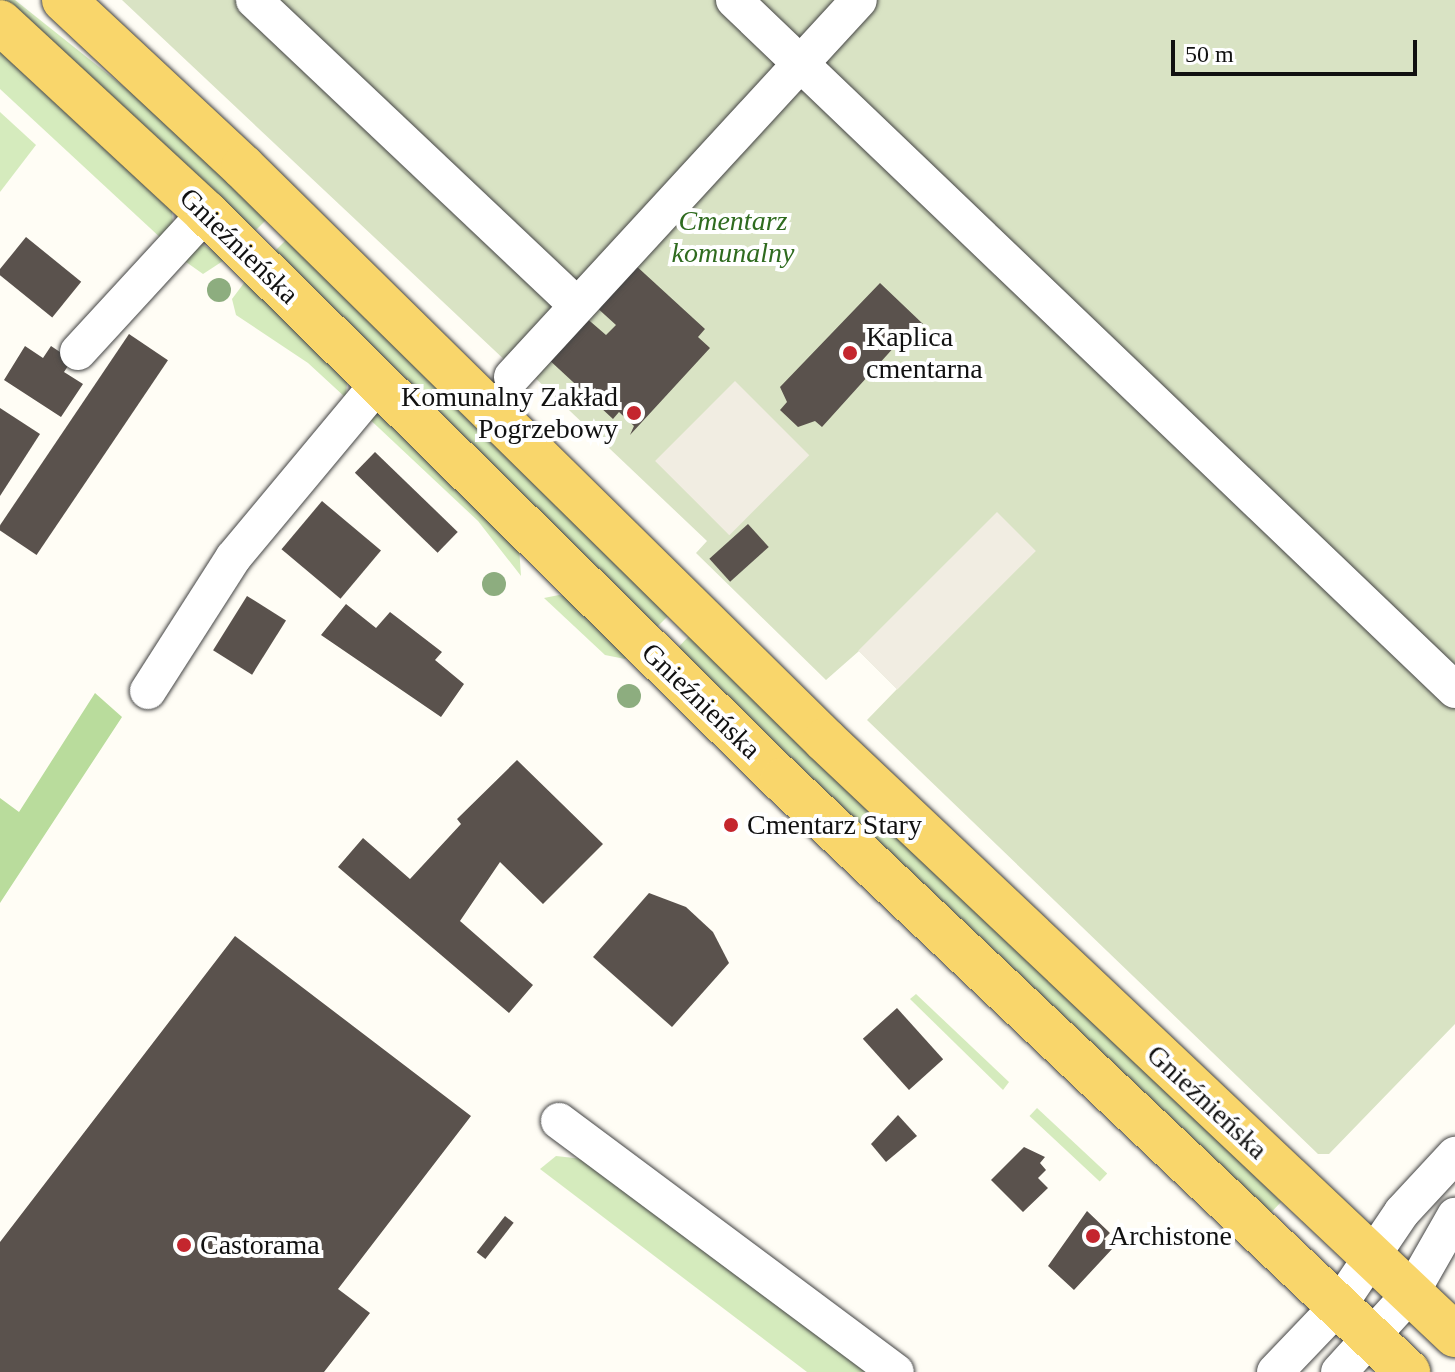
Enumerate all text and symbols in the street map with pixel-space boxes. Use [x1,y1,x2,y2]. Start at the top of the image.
scale bar [1175,24,1421,74]
text: 50 m [1185,41,1234,67]
street label: Gnieźnieńska [173,181,305,311]
park label: Cmentarz komunalny [672,204,794,270]
place label: Kaplica cmentarna [866,320,983,386]
marker: Kaplica cmentarna [841,344,859,362]
place label: Komunalny Zakład Pogrzebowy [401,380,618,446]
marker: Komunalny Zakład Pogrzebowy [625,404,643,422]
street label: Gnieźnieńska [635,636,767,766]
place label: Cmentarz Stary [747,808,922,842]
marker: Cmentarz Stary [722,816,740,834]
street label: Gnieźnieńska [1140,1038,1274,1166]
place label: Archistone [1109,1219,1232,1253]
marker: Archistone [1084,1227,1102,1245]
place label: Castorama [200,1228,320,1262]
marker: Castorama [175,1236,193,1254]

